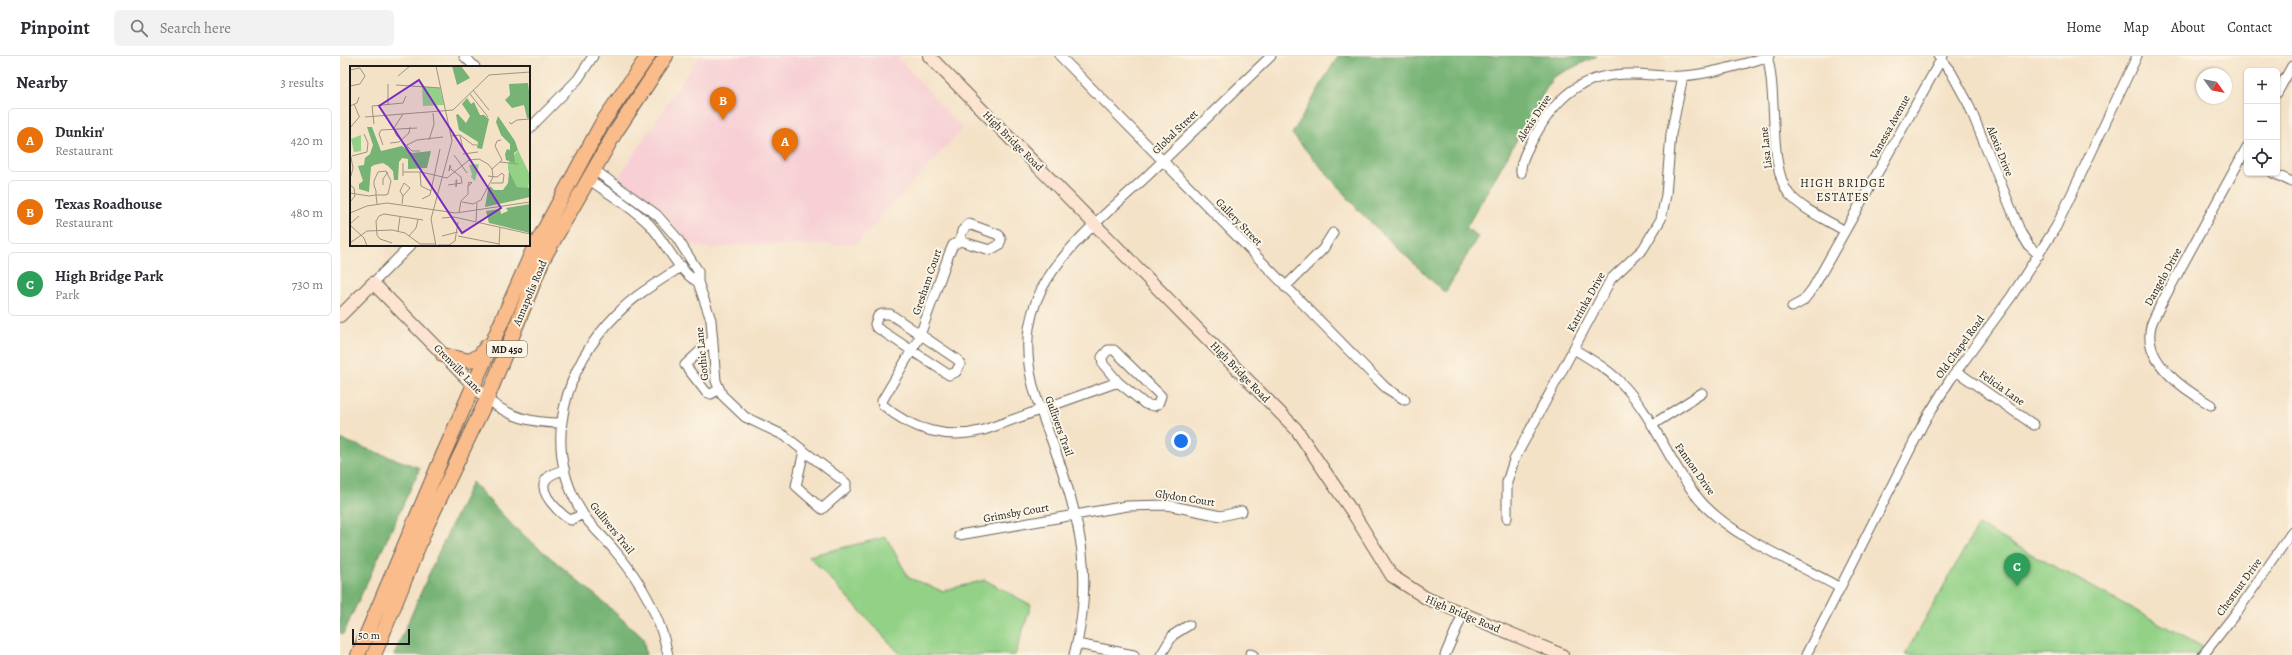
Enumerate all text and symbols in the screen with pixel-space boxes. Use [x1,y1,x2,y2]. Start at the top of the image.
search box [114,10,394,46]
text: Pinpoint [20,15,90,41]
icon: search [128,17,150,39]
text: Search here [160,18,231,38]
text: Home [2066,18,2101,37]
text: Map [2123,18,2149,37]
text: About [2171,18,2205,37]
text: Contact [2227,18,2272,37]
inset map [350,66,530,246]
north arrow [2196,68,2232,104]
map controls [2244,68,2280,176]
button: + [2244,68,2280,104]
text: Nearby [16,71,67,94]
text: 3 results [280,74,324,91]
pin: B [710,87,736,120]
street label: Alexis Drive [1513,92,1555,145]
street label: Vanessa Avenue [1866,92,1914,162]
button: − [2244,104,2280,140]
street label: Global Street [1149,106,1201,158]
street label: High Bridge Road [979,107,1047,175]
text: Dunkin' [55,122,104,142]
street label: Alexis Drive [1983,123,2017,179]
street label: Lisa Lane [1756,126,1776,170]
pin: A [772,128,798,161]
text: A [26,132,34,149]
text: 420 m [291,132,323,149]
button: locate [2244,140,2280,176]
text: Restaurant [55,142,113,159]
district label: HIGH BRIDGE ESTATES [1800,175,1886,205]
text: Texas Roadhouse [55,194,162,214]
street label: Gallery Street [1212,195,1266,249]
text: B [26,204,34,221]
text: 480 m [290,204,323,221]
text: Restaurant [55,214,113,231]
street label: Dangelo Drive [2141,245,2185,309]
street label: Gresham Court [909,247,945,317]
street label: Annapolis Road [509,258,551,329]
text: High Bridge Park [55,266,163,286]
street label: Katrinka Drive [1563,269,1609,335]
text: C [26,276,34,293]
text: 730 m [292,276,323,293]
text: Park [55,286,79,303]
street label: Old Chapel Road [1932,312,1988,382]
street label: Gothic Lane [692,326,712,381]
street label: High Bridge Road [1207,338,1273,406]
street label: Grenville Lane [430,341,486,397]
road number: MD 450 [487,341,527,357]
street label: Felicia Lane [1976,367,2028,409]
street label: Gullivers Trail [1041,394,1077,458]
your location [1171,431,1191,451]
street label: Fannon Drive [1671,440,1719,498]
street label: Glydon Court [1154,486,1216,510]
street label: Gullivers Trail [586,499,638,557]
street label: Grimsby Court [982,500,1050,526]
pin: C [2004,553,2030,586]
street label: Chestnut Drive [2213,555,2265,619]
street label: High Bridge Road [1423,591,1503,637]
scale bar [352,627,410,646]
text: 50 m [358,628,380,643]

